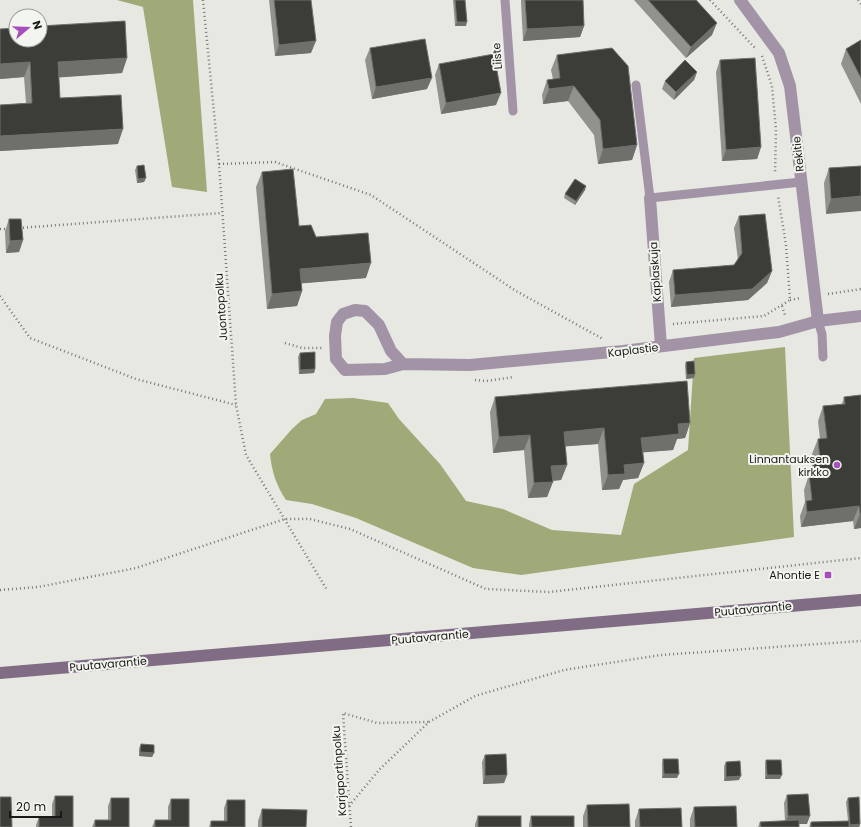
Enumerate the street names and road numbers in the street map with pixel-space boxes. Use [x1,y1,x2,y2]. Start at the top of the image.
street label: Liiste [488,42,506,70]
street label: Rekitie [788,135,808,172]
street label: Kaplaskuja [645,241,665,303]
street label: Juontopolku [211,273,231,341]
street label: Kaplastie [607,339,659,361]
street label: Puutavarantie [714,598,793,620]
street label: Puutavarantie [391,626,470,648]
street label: Puutavarantie [69,653,148,675]
street label: Karjaportinpolku [328,725,350,817]

